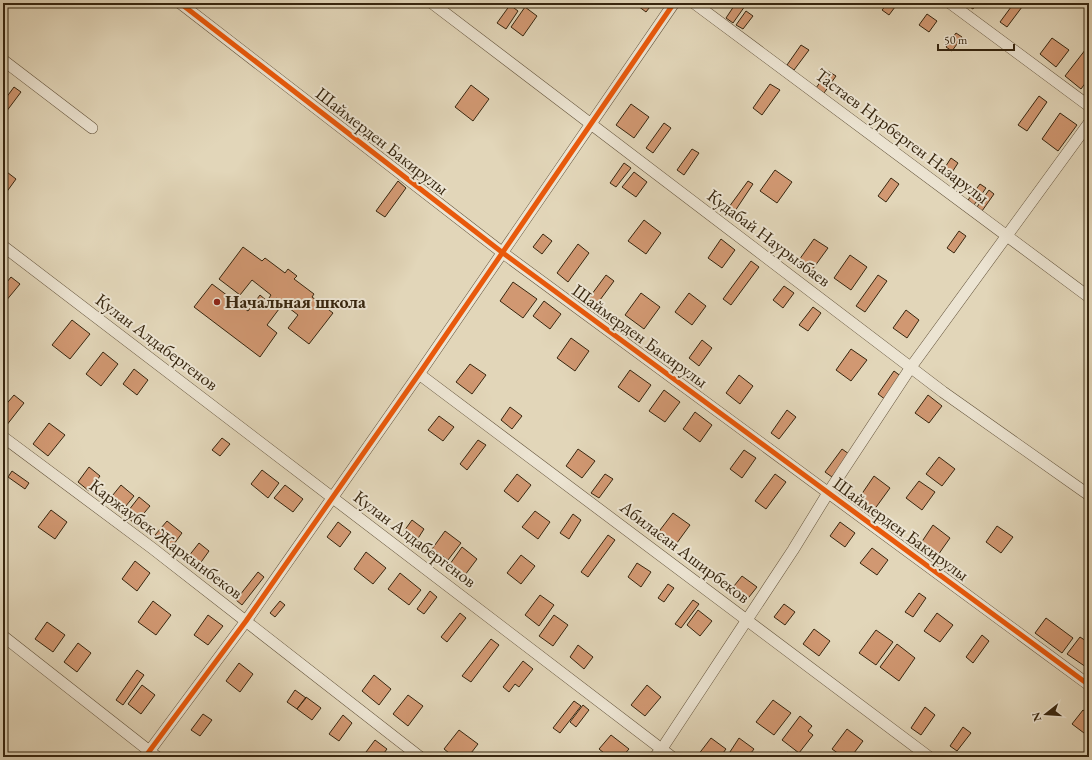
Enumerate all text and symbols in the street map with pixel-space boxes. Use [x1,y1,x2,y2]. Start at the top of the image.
scale bar [938,26,1014,52]
text: 50 m [944,32,968,48]
street label: Тастаев Нурберген Назарулы [811,63,994,209]
street label: Шаймерден Бакирулы [311,82,453,200]
street label: Кудабай Наурызбаев [703,184,836,292]
street label: Шаймерден Бакирулы [568,279,713,393]
street label: Кулан Алдабергенов [91,288,224,395]
place label: Начальная школа [225,290,366,313]
marker: Начальная школа [212,297,222,307]
street label: Шаймерден Бакирулы [829,472,974,586]
street label: Каржаубек Жаркынбеков [85,473,248,604]
street label: Кулан Алдабергенов [349,485,482,592]
street label: Абиласан Аширбеков [615,495,755,608]
north arrow [1026,694,1066,734]
text: N [1028,711,1044,723]

